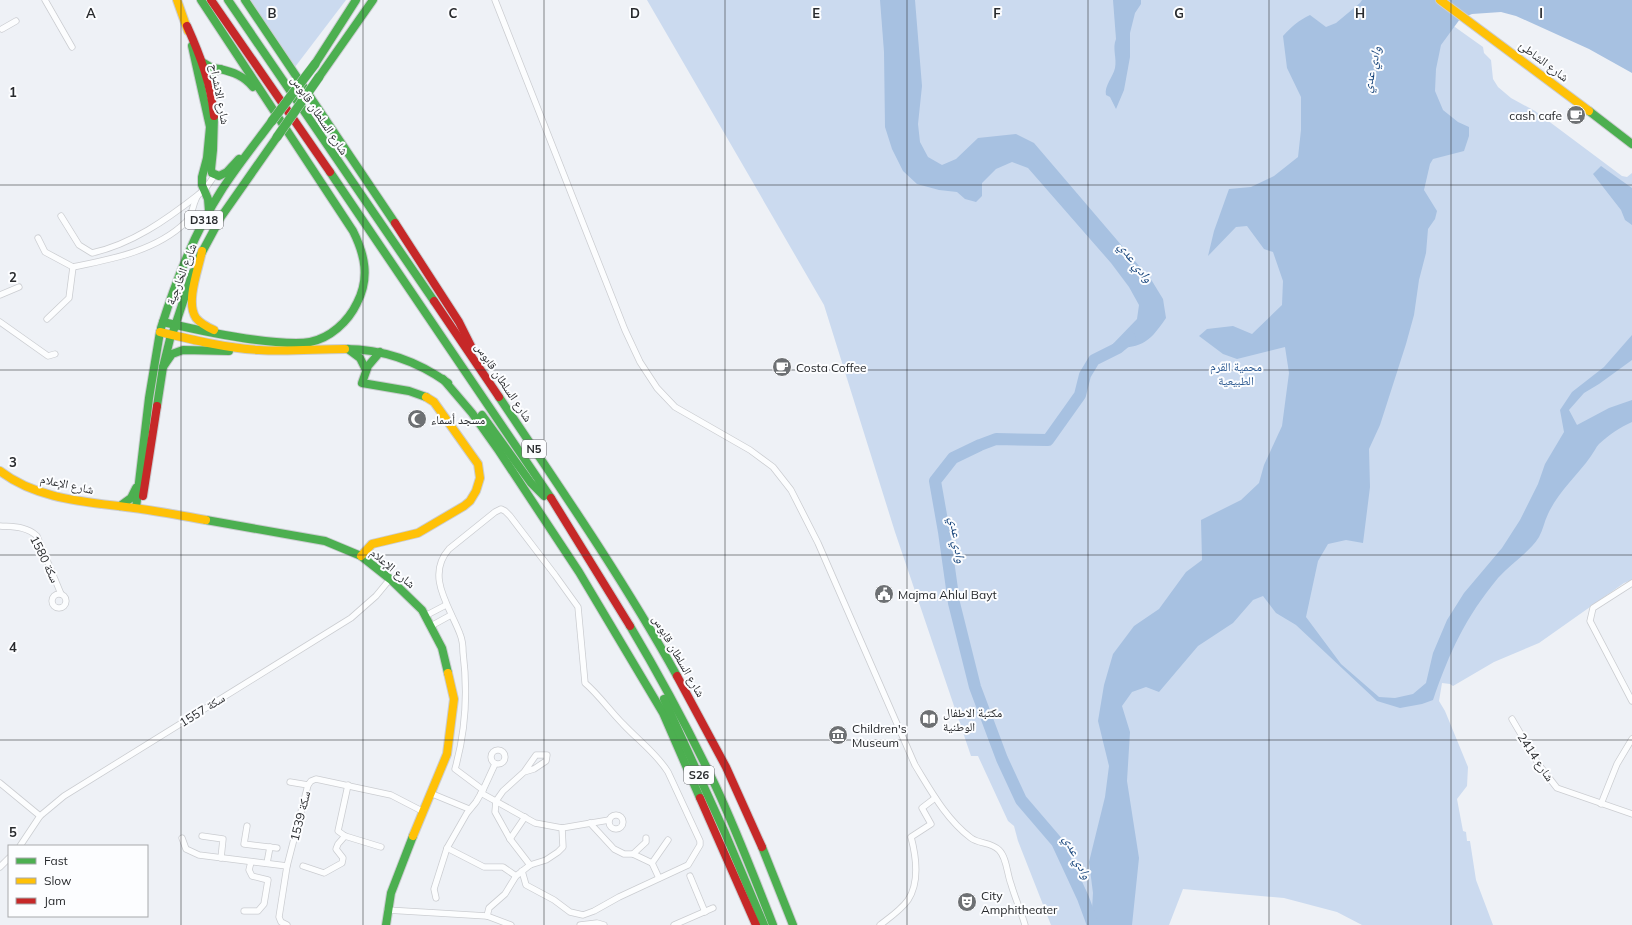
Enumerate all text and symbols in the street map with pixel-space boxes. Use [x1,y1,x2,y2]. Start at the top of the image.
text: A [86,5,96,21]
text: B [268,5,277,21]
text: C [449,5,458,21]
text: D [630,5,640,21]
text: E [812,5,820,21]
text: F [993,5,1001,21]
text: G [1174,5,1184,21]
text: H [1355,5,1365,21]
text: I [1539,5,1543,21]
street label: شارع الشاطئ [1515,37,1572,85]
water label: وادي عدي [1358,44,1387,94]
street label: شارع الانشراح [206,62,233,126]
street label: شارع السلطان قابوس [287,73,352,158]
text: 1 [9,84,17,100]
cafe icon: cash cafe [1565,104,1587,126]
place label: cash cafe [1509,108,1562,123]
road number: D318 [185,211,223,229]
water label: وادي عدي [1113,239,1156,287]
street label: شارع الخارجية [162,241,201,307]
text: 2 [9,269,17,285]
street label: شارع السلطان قابوس [471,340,536,425]
cafe icon: Costa Coffee [771,356,793,378]
park label: محمية القرم الطبيعية [1210,359,1262,388]
place label: Costa Coffee [796,360,866,375]
mosque icon: مسجد أسماء [406,408,428,430]
place label: مسجد أسماء [431,412,485,427]
road number: N5 [522,440,546,458]
text: 3 [9,454,17,470]
street label: شارع الإعلام [39,471,95,498]
water label: وادي عدي [943,516,970,565]
street label: سكة 1580 [27,533,63,585]
street label: شارع الإعلام [367,545,419,592]
public building icon: Majma Ahlul Bayt [873,583,895,605]
place label: Majma Ahlul Bayt [898,587,997,602]
street label: شارع السلطان قابوس [649,612,709,700]
text: 4 [9,639,17,655]
street label: سكة 1557 [176,690,228,730]
place label: مكتبة الاطفال الوطنية [943,705,1002,734]
library icon: مكتبة الاطفال الوطنية [918,708,940,730]
place label: Children's Museum [852,721,907,750]
museum icon: Children's Museum [827,724,849,746]
street label: 2414 شارع [1514,730,1558,785]
road number: S26 [684,766,714,784]
street label: سكة 1539 [287,789,313,842]
text: 5 [9,824,17,840]
water label: وادي عدي [1058,832,1095,883]
legend [8,845,148,917]
text: Fast [44,853,68,868]
text: Slow [44,873,72,888]
place label: City Amphitheater [981,888,1058,917]
theatre icon: City Amphitheater [956,891,978,913]
text: Jam [44,893,66,908]

